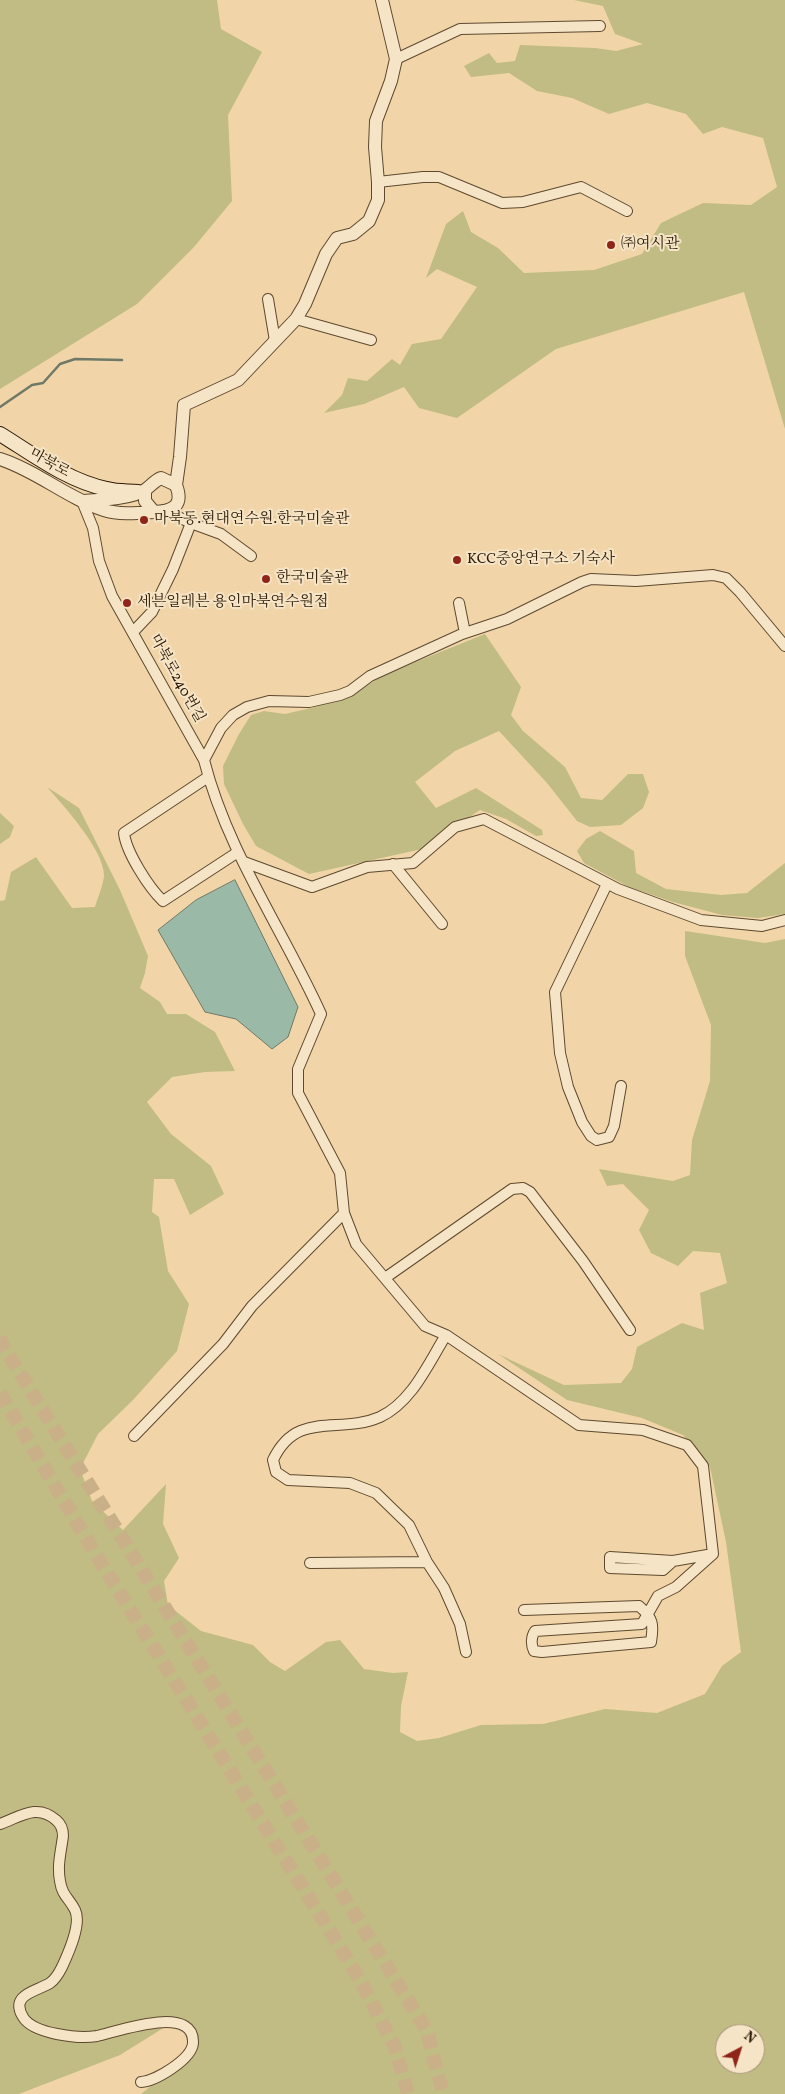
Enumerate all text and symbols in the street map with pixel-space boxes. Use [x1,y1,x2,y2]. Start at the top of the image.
place label: ㈜여시관 [621,236,679,254]
marker: ㈜여시관 [605,239,617,251]
street label: 마북로 [26,446,72,482]
place label: 마북동.현대연수원.한국미술관 [154,511,349,529]
marker: 마북동.현대연수원.한국미술관 [138,514,150,526]
place label: KCC중앙연구소 기숙사 [467,551,615,569]
marker: KCC중앙연구소 기숙사 [451,554,463,566]
place label: 한국미술관 [276,570,348,588]
marker: 한국미술관 [260,573,272,585]
place label: 세븐일레븐 용인마북연수원점 [137,594,328,612]
marker: 세븐일레븐 용인마북연수원점 [121,597,133,609]
street label: 마북로240번길 [144,632,208,726]
north arrow [715,2024,765,2074]
text: N [739,2027,759,2048]

